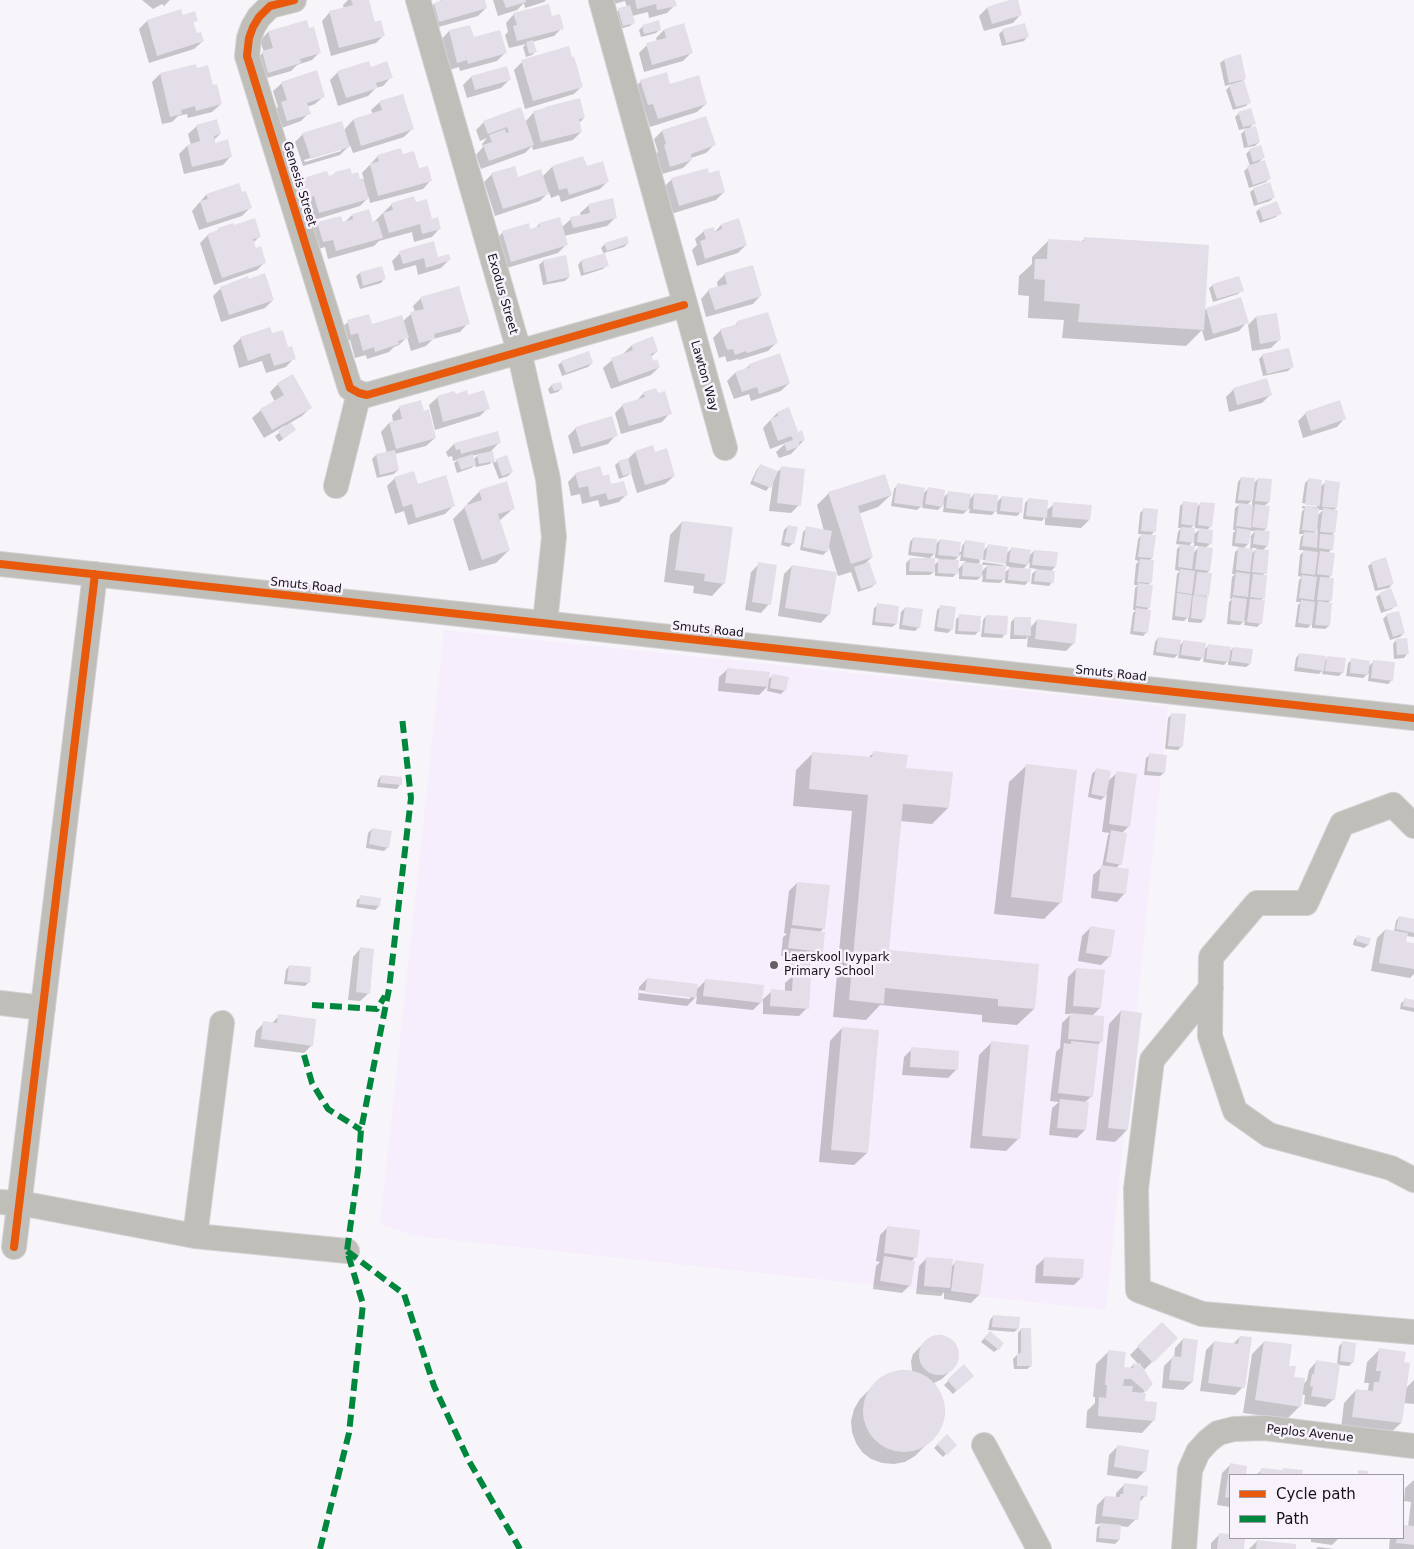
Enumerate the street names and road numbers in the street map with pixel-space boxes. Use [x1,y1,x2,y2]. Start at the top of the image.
street label: Genesis Street [279,140,319,228]
street label: Exodus Street [484,252,520,336]
street label: Lawton Way [687,339,721,413]
street label: Smuts Road [270,575,342,597]
street label: Smuts Road [672,619,744,641]
street label: Smuts Road [1075,663,1147,685]
street label: Peplos Avenue [1266,1422,1354,1446]

